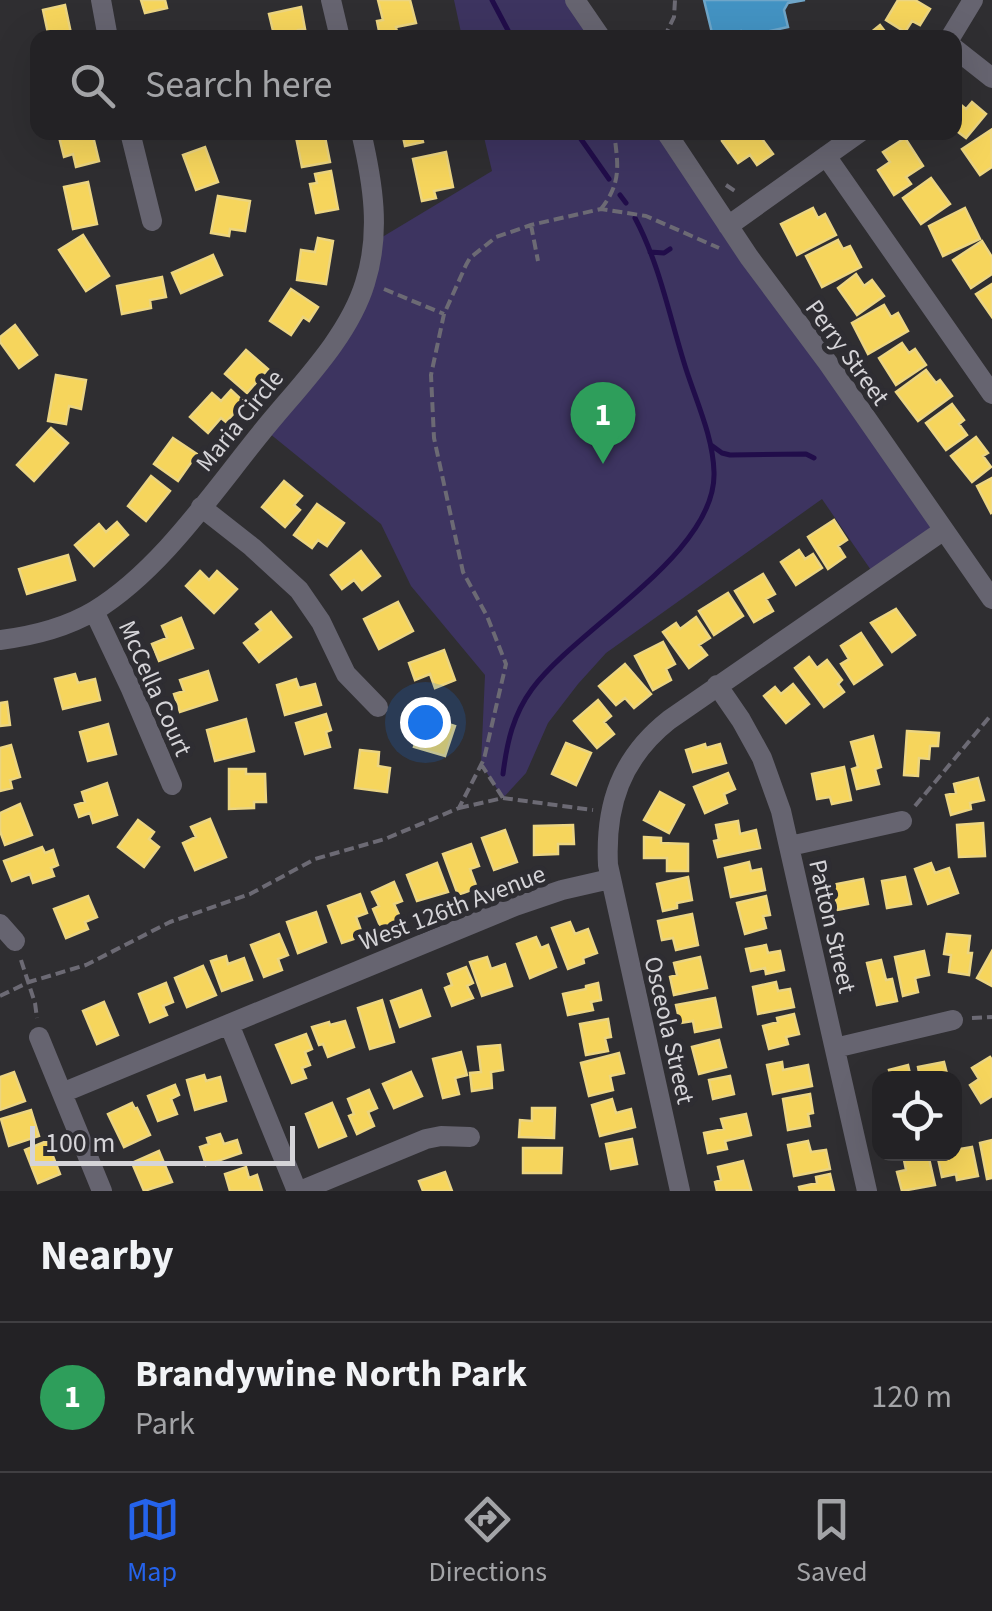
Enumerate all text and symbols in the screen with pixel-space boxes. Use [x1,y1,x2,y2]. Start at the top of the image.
search box [30,30,962,140]
icon: search [65,58,120,113]
text: Search here [145,58,332,112]
street label: Perry Street [796,292,898,413]
street label: Maria Circle [187,362,292,479]
pin: 1 [570,382,636,464]
street label: McCella Court [109,615,201,763]
your location [400,697,451,748]
street label: West 126th Avenue [354,856,551,960]
street label: Patton Street [799,856,865,997]
street label: Osceola Street [635,953,704,1108]
map controls [872,1071,962,1161]
button: locate [872,1071,962,1161]
scale bar [30,1121,295,1166]
text: 100 m [45,1123,116,1163]
text: Nearby [40,1226,174,1286]
text: Brandywine North Park [135,1347,527,1401]
text: 1 [64,1374,81,1420]
text: 120 m [871,1374,952,1420]
text: Park [135,1401,195,1447]
tab: Map [125,1492,180,1592]
tab: Directions [429,1492,547,1592]
tab: Saved [796,1492,867,1592]

